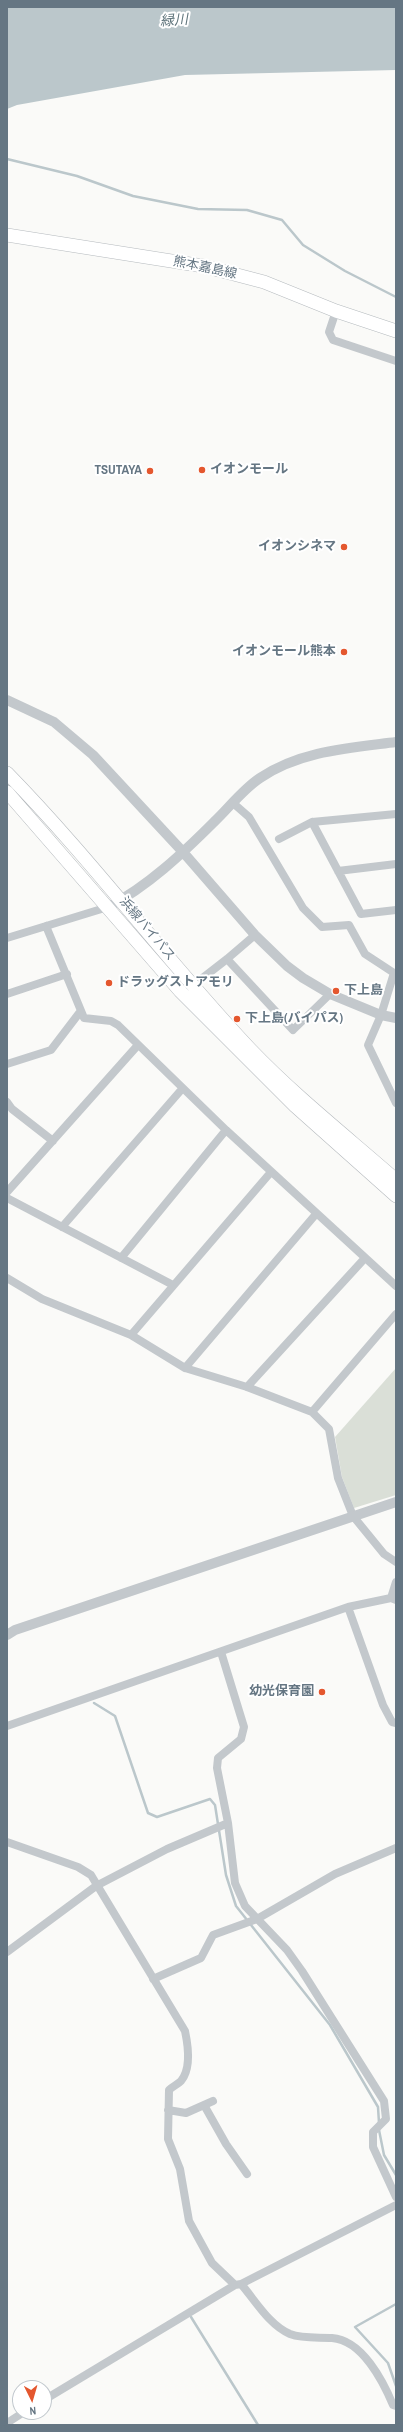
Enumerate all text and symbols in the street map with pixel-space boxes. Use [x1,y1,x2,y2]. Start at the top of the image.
water label: 緑川 [159,12,189,30]
street label: 熊本嘉島線 [172,254,238,282]
place label: イオンモール [210,462,288,478]
place label: TSUTAYA [94,463,142,479]
marker: イオンモール [197,465,207,475]
marker: TSUTAYA [145,466,155,476]
place label: イオンシネマ [258,539,336,555]
marker: イオンシネマ [339,542,349,552]
place label: イオンモール熊本 [232,644,336,660]
marker: イオンモール熊本 [339,647,349,657]
street label: 浜線バイパス [116,894,178,964]
place label: ドラッグストアモリ [117,975,234,991]
marker: ドラッグストアモリ [104,978,114,988]
place label: 下上島 [344,983,383,999]
marker: 下上島 [331,986,341,996]
place label: 下上島(バイパス) [245,1011,343,1027]
marker: 下上島(バイパス) [232,1014,242,1024]
place label: 幼光保育園 [249,1684,314,1700]
marker: 幼光保育園 [317,1687,327,1697]
north arrow [12,2380,52,2420]
text: N [29,2404,37,2418]

